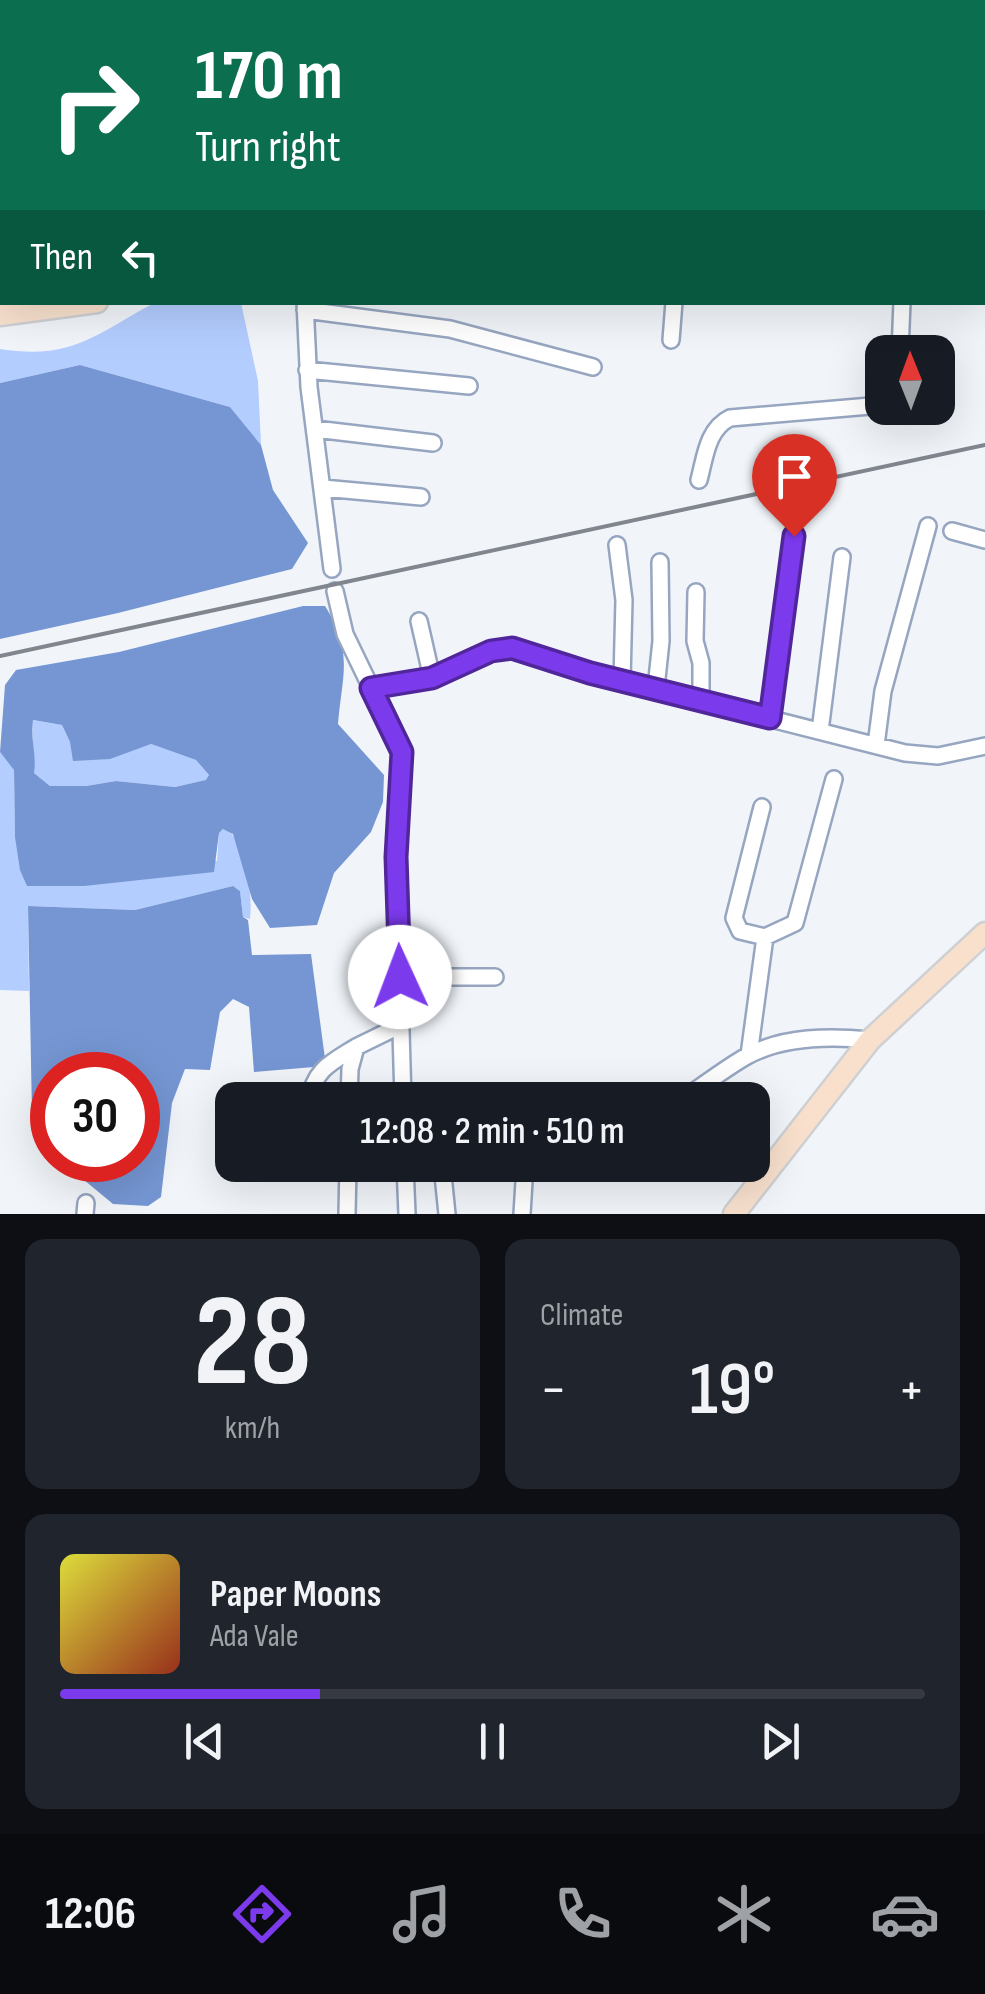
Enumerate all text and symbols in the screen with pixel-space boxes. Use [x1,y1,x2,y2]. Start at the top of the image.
text: 170 m [195,35,343,119]
icon: right [30,40,160,170]
text: Turn right [195,120,341,175]
icon: left [113,230,168,285]
text: Then [30,235,93,280]
north arrow [865,335,955,425]
map controls [865,335,955,425]
pin [752,434,837,537]
icon: arrive [767,449,822,504]
position arrow [348,925,452,1029]
speed limit sign: 30 [30,1052,160,1182]
text: 12:08 · 2 min · 510 m [360,1109,625,1154]
text: 28 [193,1266,312,1422]
text: Climate [540,1296,623,1335]
text: 19° [690,1345,775,1436]
text: − [540,1357,567,1424]
text: + [898,1357,925,1424]
text: km/h [225,1409,280,1448]
text: Paper Moons [210,1572,381,1617]
text: Ada Vale [210,1617,299,1656]
icon: previous [177,1714,232,1769]
icon: pause [465,1714,520,1769]
icon: next [753,1714,808,1769]
icon: directions [227,1879,297,1949]
icon: music [387,1879,457,1949]
icon: phone [548,1879,618,1949]
icon: climate [709,1879,779,1949]
icon: car [870,1879,940,1949]
text: 12:06 [45,1887,136,1942]

